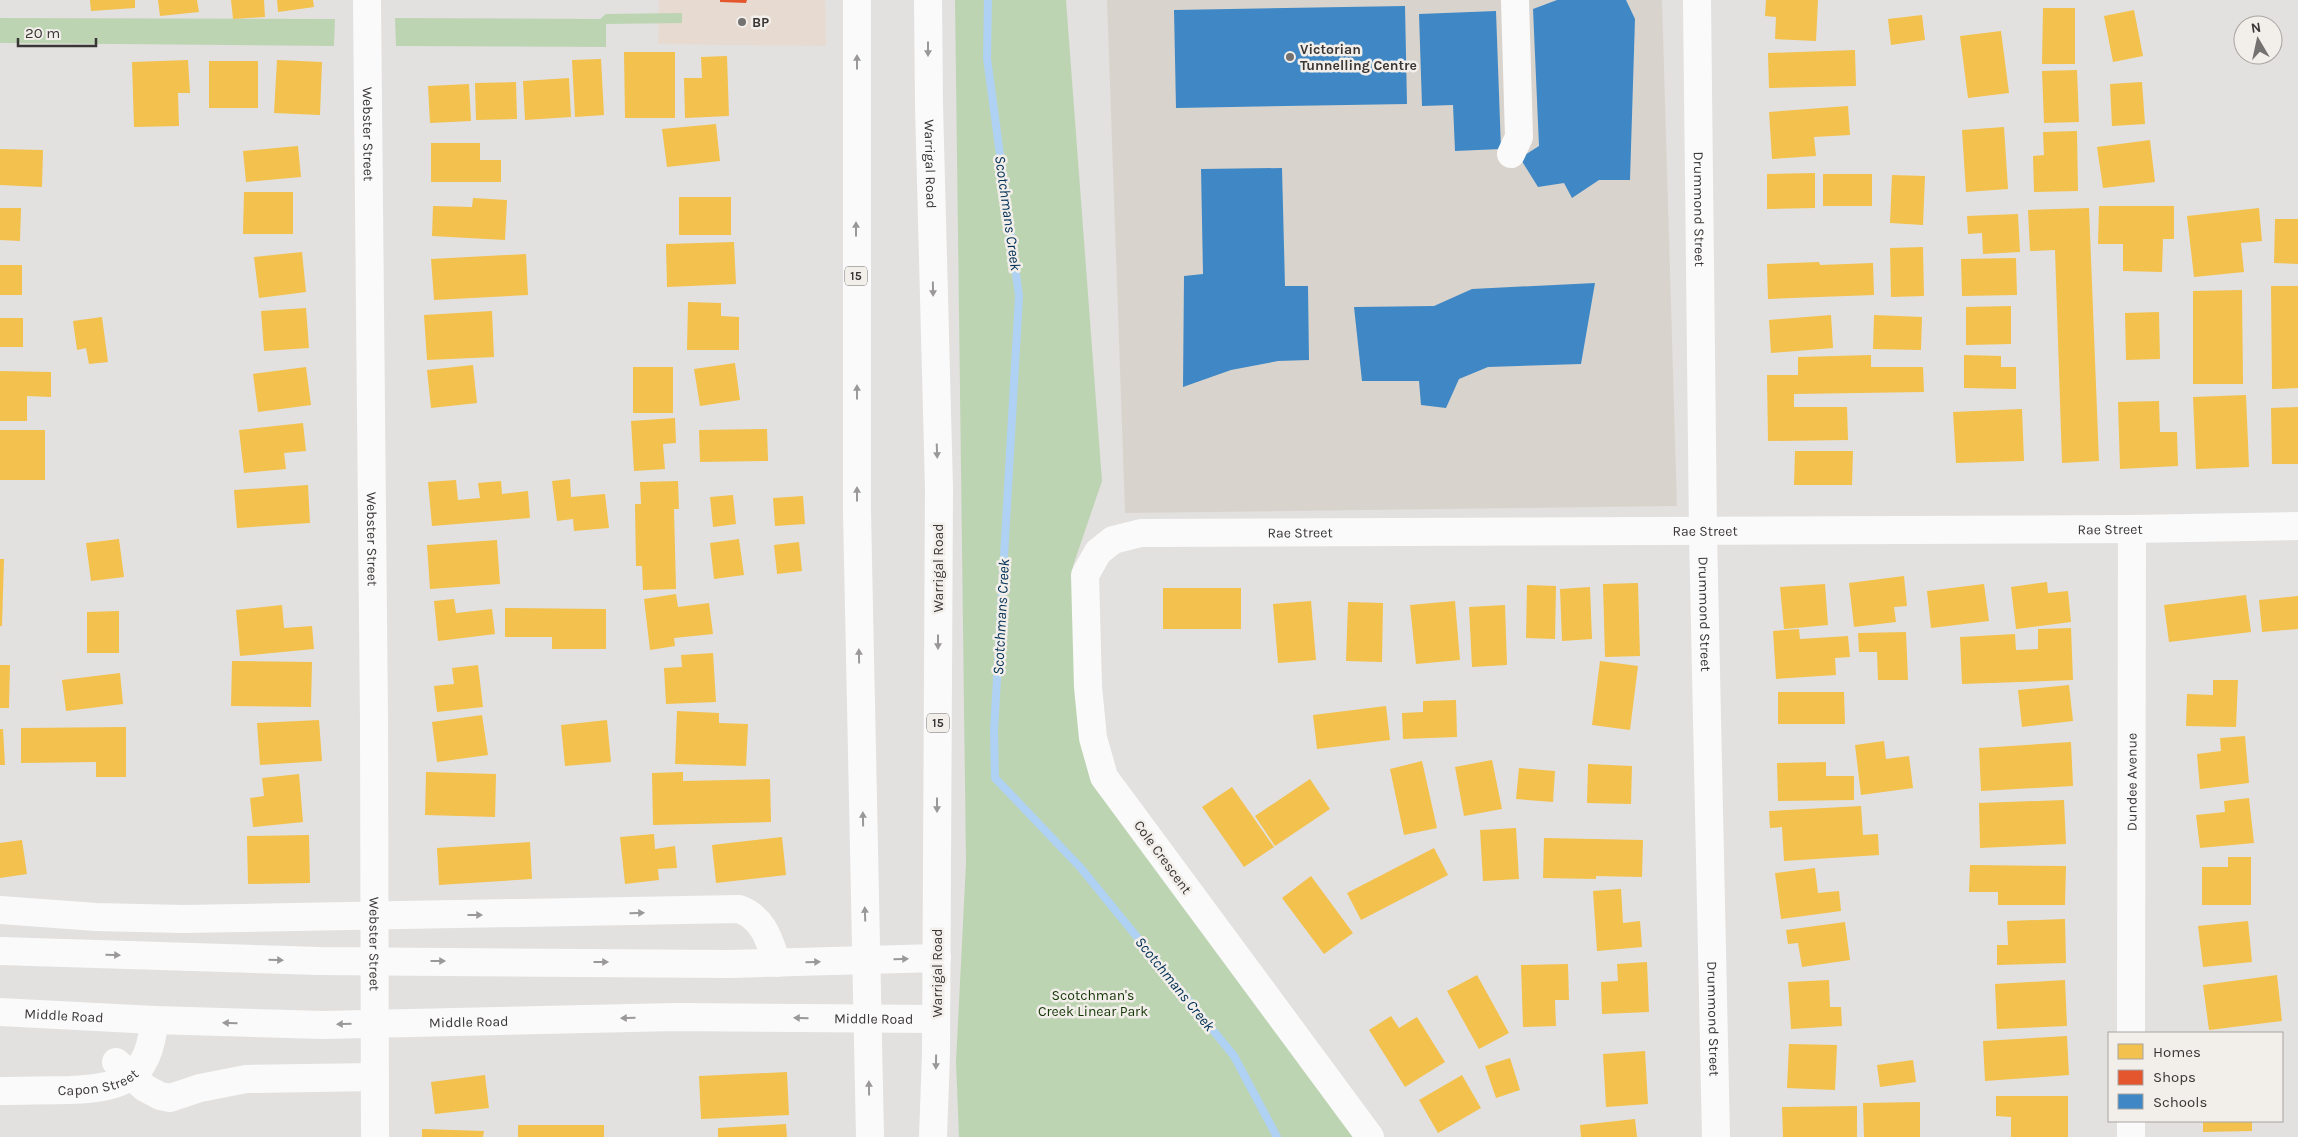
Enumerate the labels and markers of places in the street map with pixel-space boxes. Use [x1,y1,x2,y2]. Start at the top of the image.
place label: BP [752,14,769,31]
marker: BP [736,16,748,28]
place label: Victorian Tunnelling Centre [1300,41,1417,74]
marker: Victorian Tunnelling Centre [1284,51,1296,63]

